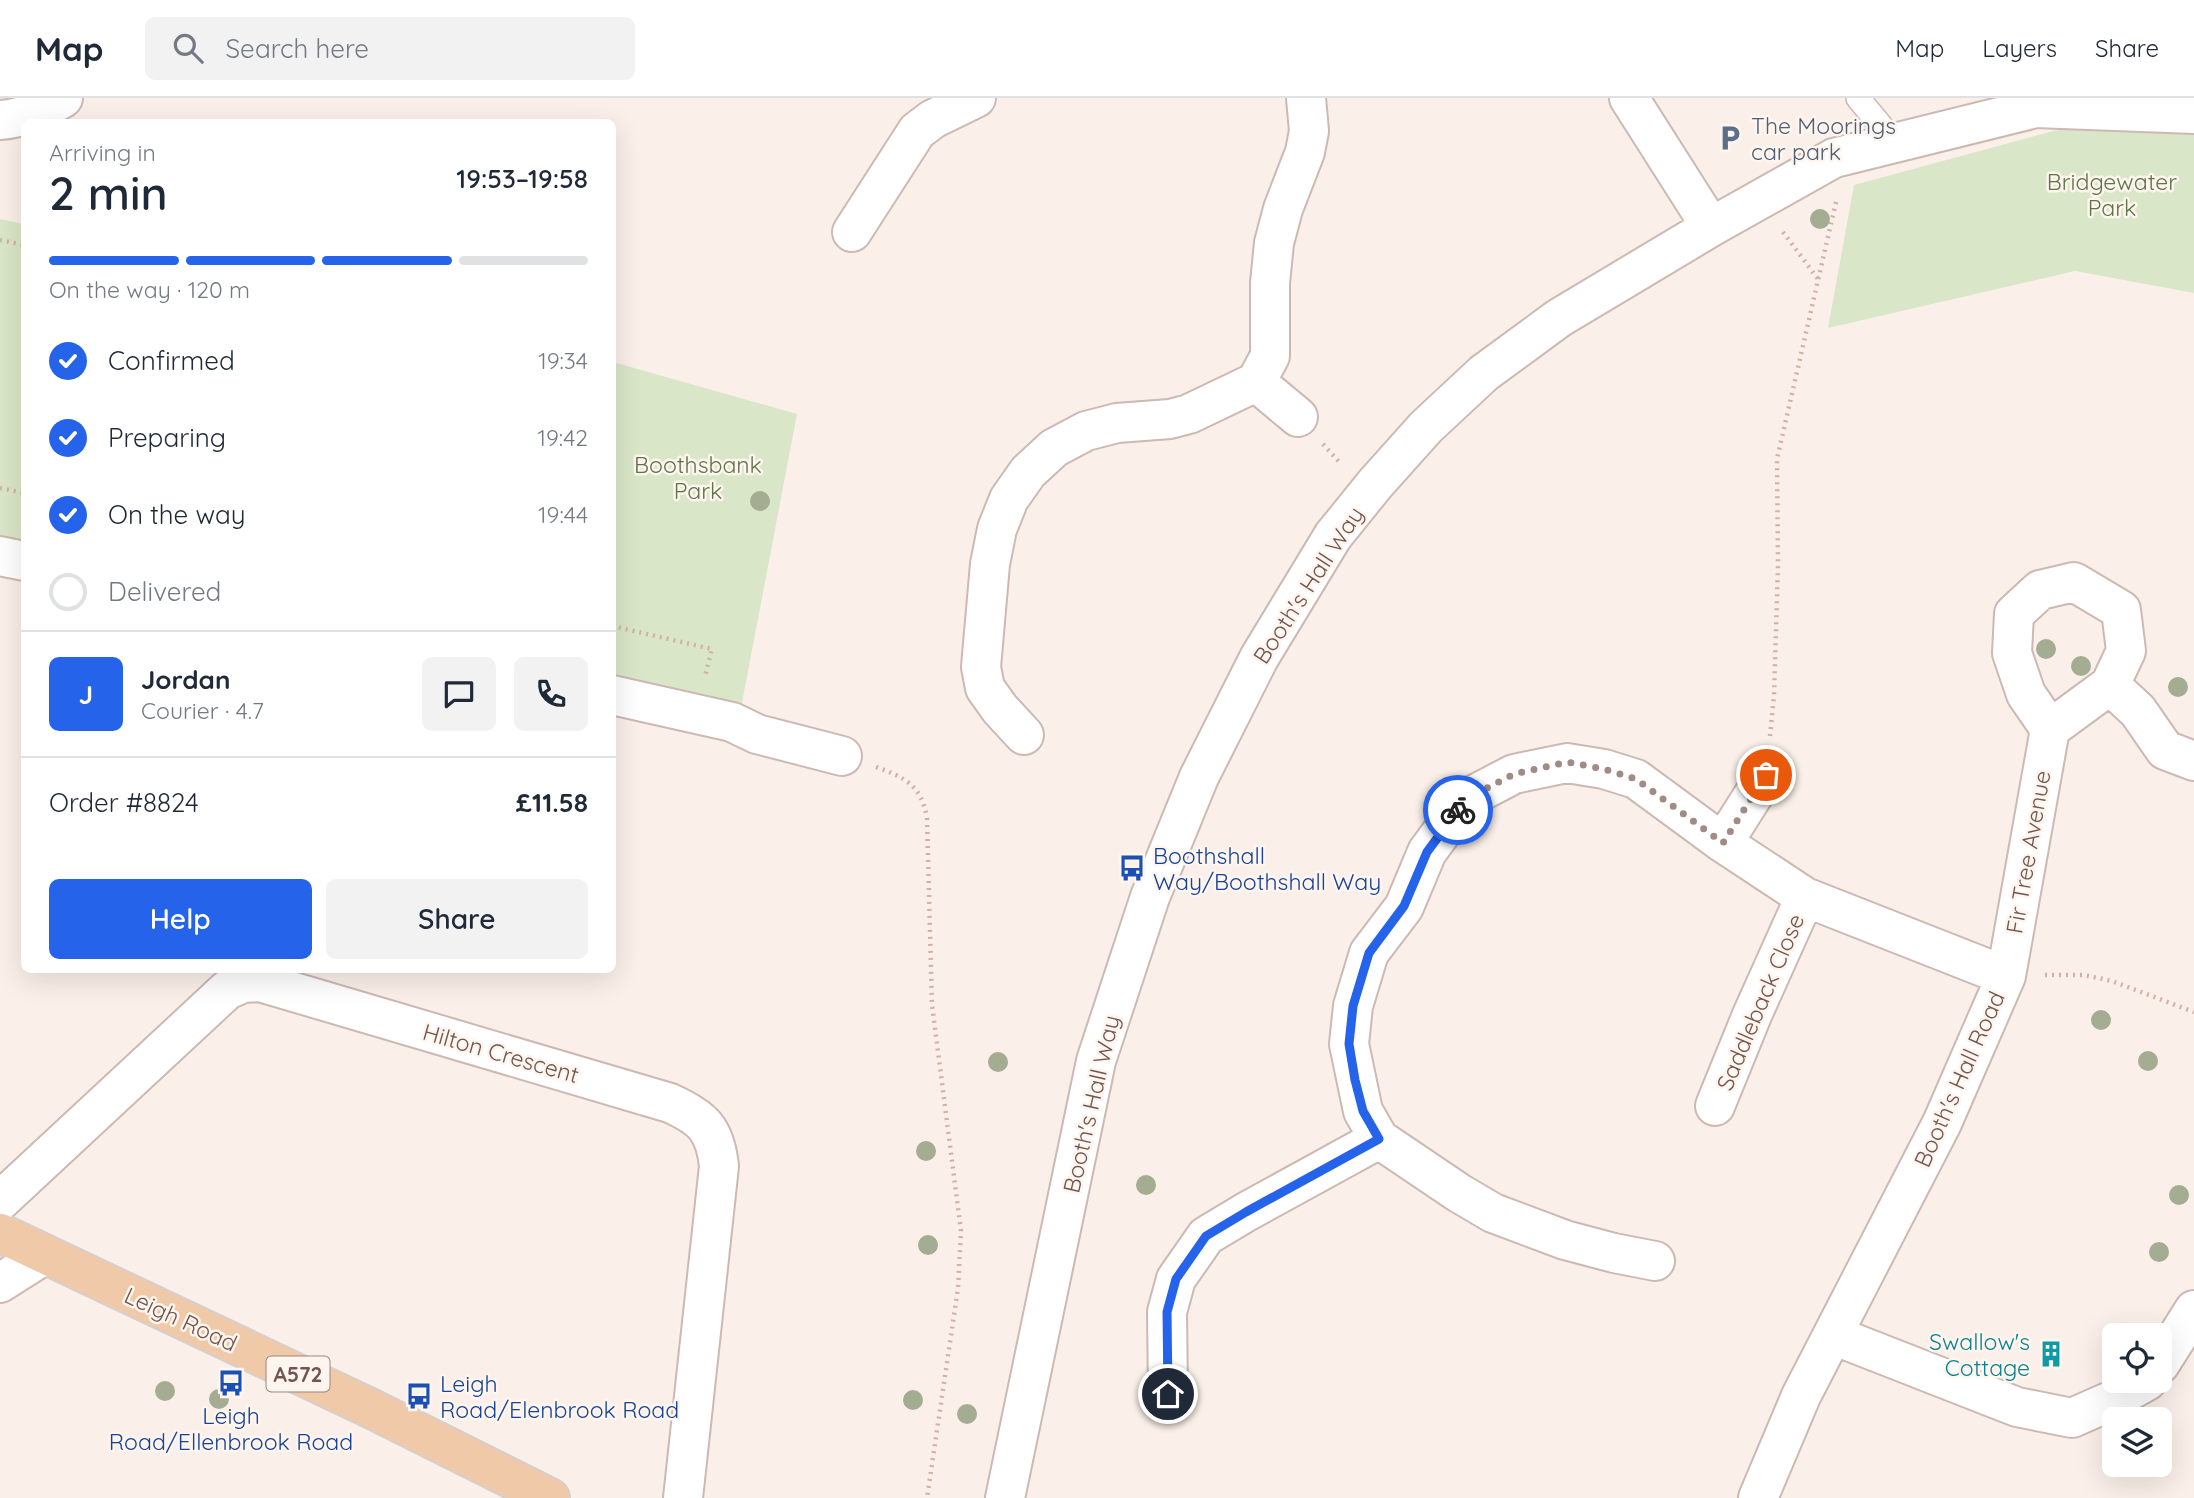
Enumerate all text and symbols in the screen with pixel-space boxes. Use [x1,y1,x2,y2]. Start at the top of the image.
search box [145,17,635,80]
text: Map [35,28,103,69]
icon: search [169,29,207,67]
text: Search here [225,32,369,65]
text: Map [1895,33,1944,63]
text: Layers [1982,33,2057,63]
text: Share [2095,33,2159,63]
place label: The Moorings car park [1751,111,1896,166]
parking icon: The Moorings car park [1715,123,1745,153]
text: Arriving in [49,138,156,167]
text: 19:53–19:58 [456,162,588,195]
text: 2 min [49,164,168,222]
park label: Bridgewater Park [2047,167,2177,222]
text: On the way · 120 m [49,275,250,304]
icon: check [49,342,87,380]
text: Confirmed [108,344,235,377]
text: 19:34 [538,346,588,375]
icon: check [49,419,87,457]
text: Preparing [108,421,226,454]
text: 19:42 [537,423,588,452]
park label: Boothsbank Park [634,450,762,505]
icon: check [49,496,87,534]
text: On the way [108,498,246,531]
text: 19:44 [538,500,588,529]
street label: Booth's Hall Way [1246,501,1370,669]
text: Delivered [108,575,221,608]
button: chat [422,657,496,731]
button: phone [514,657,588,731]
text: Jordan [141,663,230,696]
text: J [79,678,93,711]
text: Courier · 4.7 [141,696,264,725]
pin [1736,745,1796,805]
icon: bag [1747,756,1785,794]
street label: Fir Tree Avenue [1999,768,2057,936]
courier [1423,775,1493,845]
text: Order #8824 [49,786,199,819]
text: £11.58 [516,786,588,819]
icon: bike [1439,791,1477,829]
place label: Boothshall Way/Boothshall Way [1153,841,1381,896]
bus stop icon: Boothshall Way/Boothshall Way [1117,853,1147,883]
button: Help [49,879,312,959]
button: Share [326,879,588,959]
street label: Saddleback Close [1710,909,1810,1095]
street label: Booth's Hall Road [1907,987,2011,1171]
street label: Booth's Hall Way [1056,1012,1126,1196]
street label: Hilton Crescent [420,1017,583,1089]
street label: Leigh Road [120,1280,242,1358]
map controls [2102,1323,2172,1477]
button: locate [2102,1323,2172,1393]
place label: Swallow's Cottage [1929,1327,2030,1382]
building icon: Swallow's Cottage [2036,1339,2066,1369]
road number: A572 [266,1356,330,1392]
pin [1138,1364,1198,1424]
bus stop icon: Leigh Road/Ellenbrook Road [216,1368,246,1398]
place label: Leigh Road/Elenbrook Road [440,1369,679,1424]
icon: home [1149,1375,1187,1413]
bus stop icon: Leigh Road/Elenbrook Road [404,1381,434,1411]
place label: Leigh Road/Ellenbrook Road [109,1401,353,1456]
button: layers [2102,1407,2172,1477]

